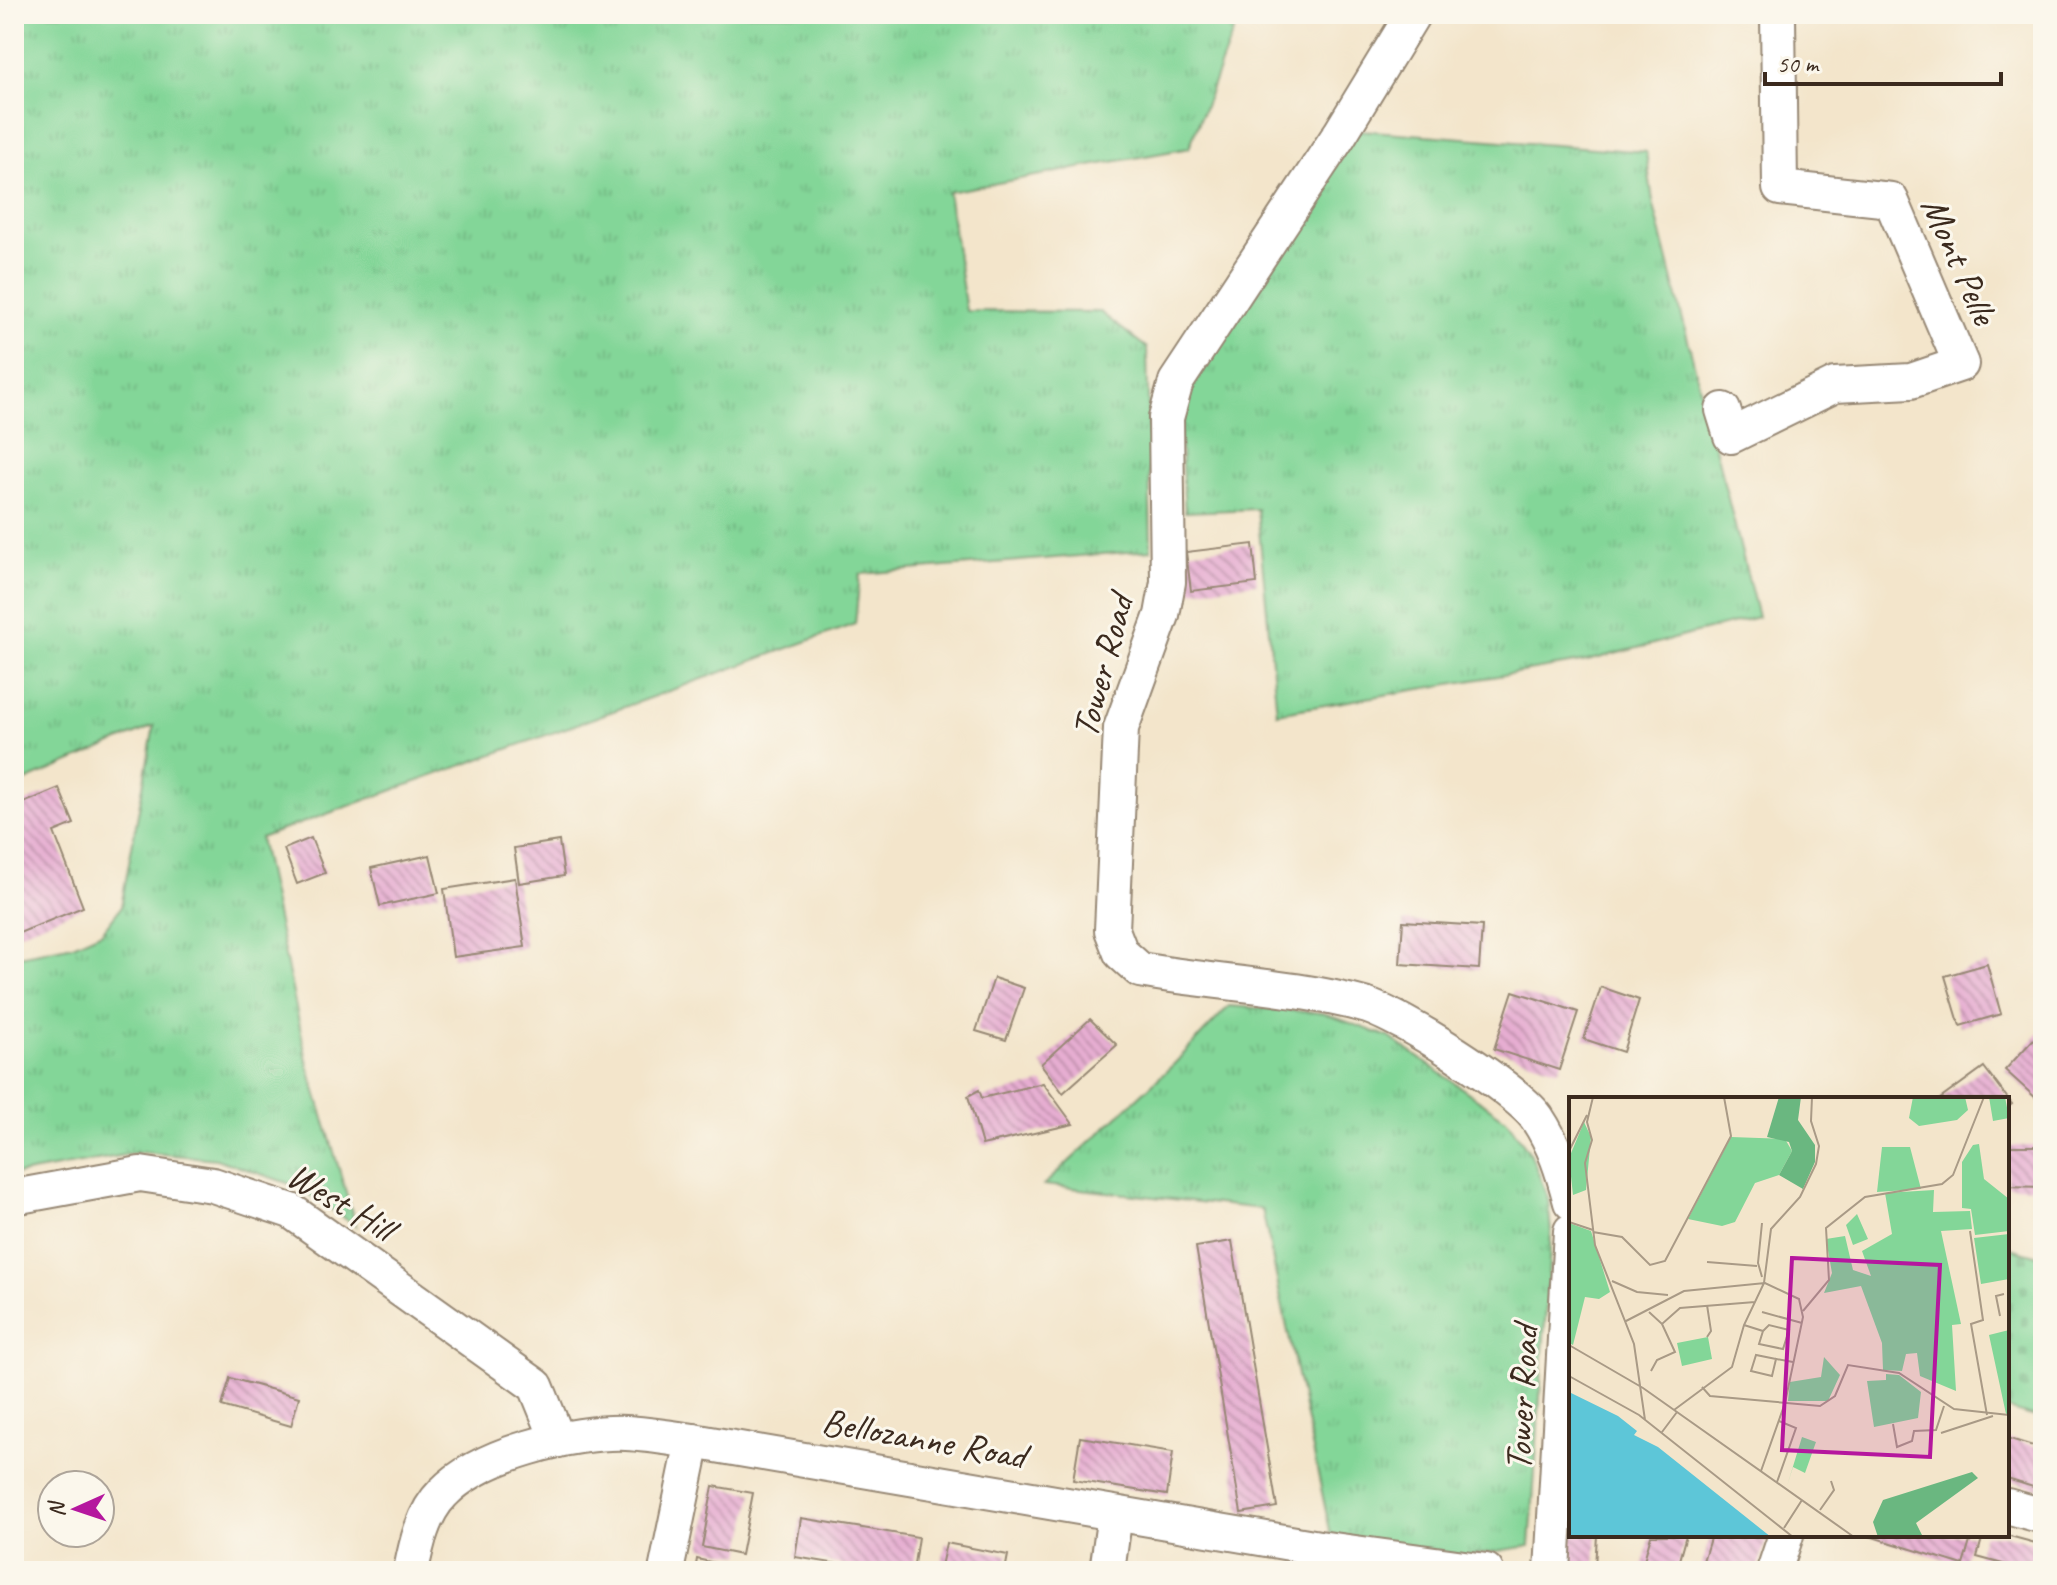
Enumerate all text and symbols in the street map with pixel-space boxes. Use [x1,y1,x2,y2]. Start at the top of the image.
scale bar [1765,36,2001,86]
text: 50 m [1777,49,1820,79]
street label: Mont Pelle [1911,189,2009,334]
street label: Tower Road [1061,585,1145,743]
inset map [1569,1097,2009,1537]
street label: West Hill [279,1151,408,1255]
street label: Tower Road [1494,1319,1549,1472]
street label: Bellozanne Road [818,1397,1034,1480]
north arrow [36,1469,116,1549]
text: N [43,1499,71,1518]

